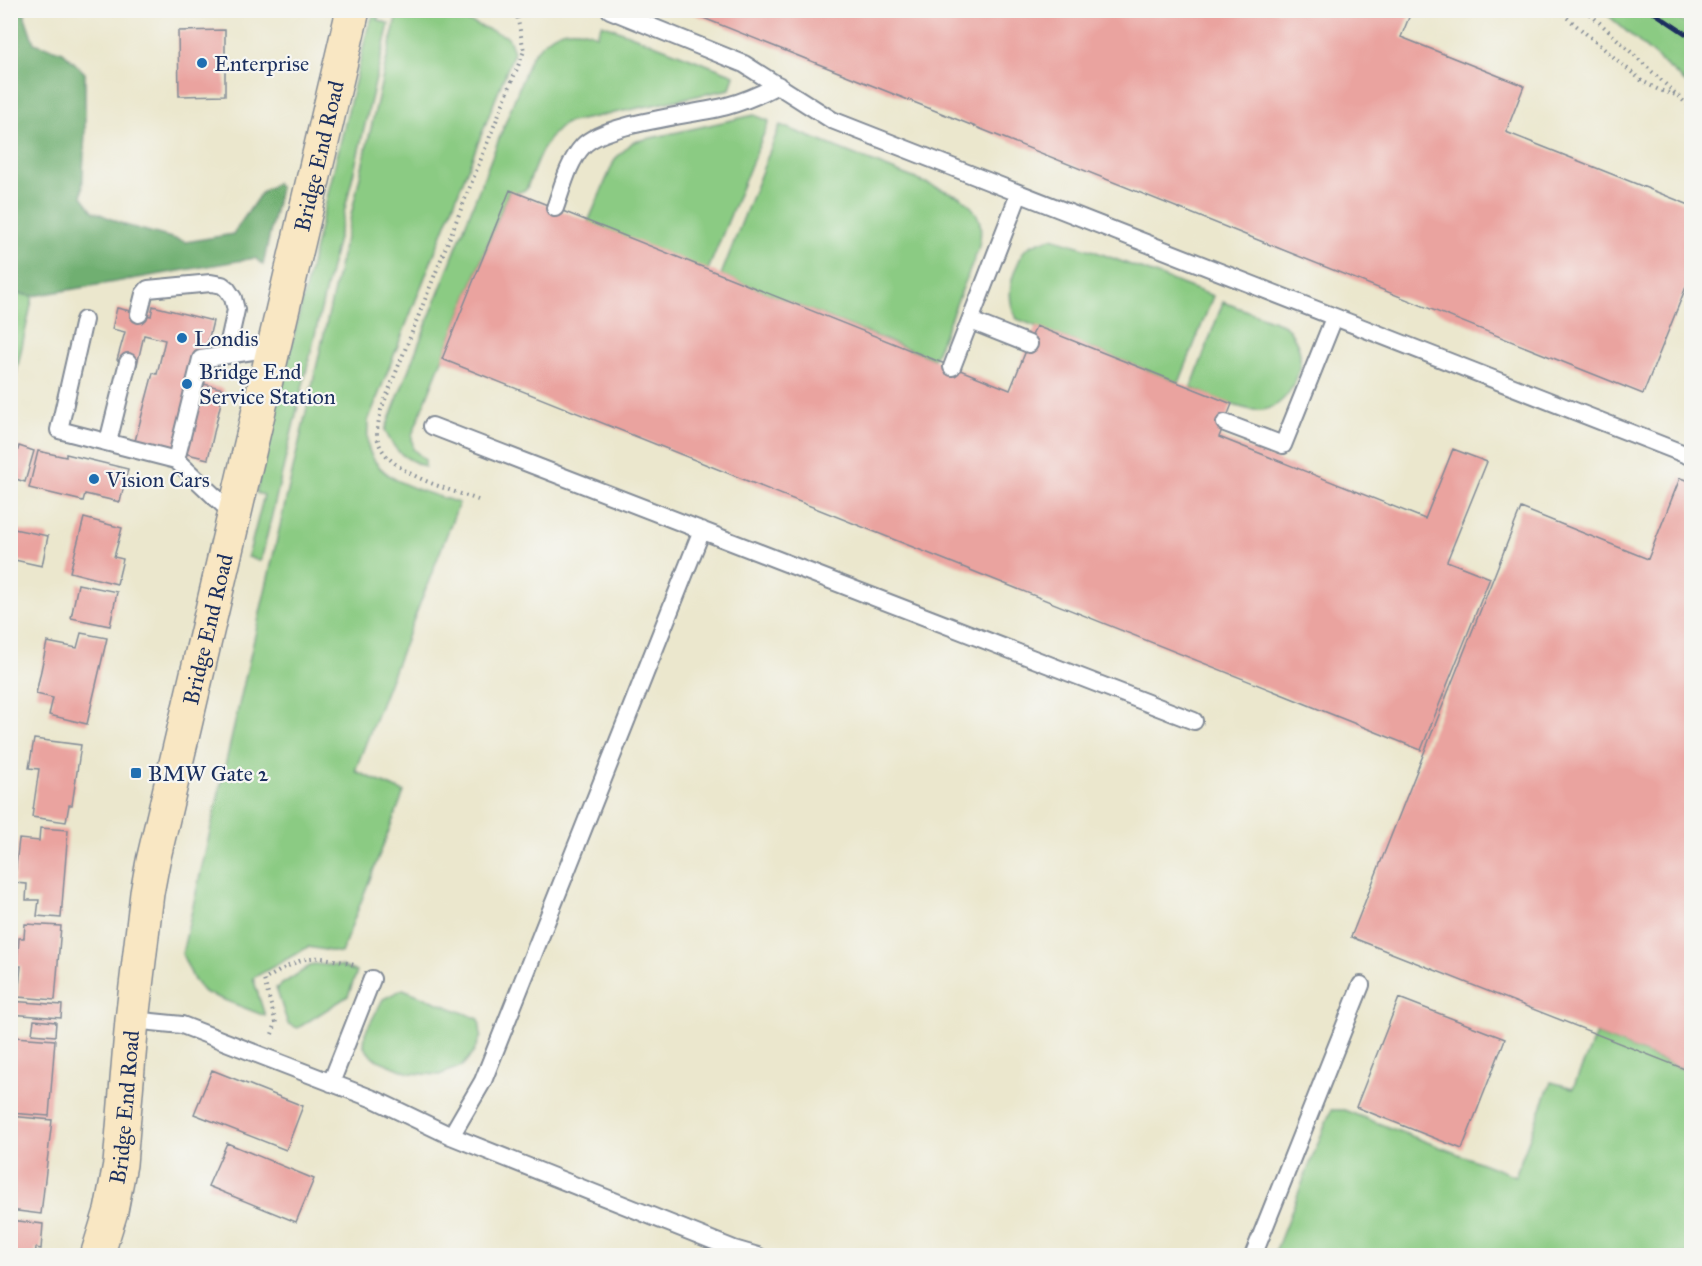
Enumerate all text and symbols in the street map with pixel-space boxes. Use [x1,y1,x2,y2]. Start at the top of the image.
place label: Enterprise [214,50,309,77]
marker: Enterprise [195,56,209,70]
street label: Bridge End Road [288,78,350,234]
place label: Londis [194,325,259,352]
marker: Londis [175,331,189,345]
place label: Bridge End Service Station [199,358,336,410]
marker: Bridge End Service Station [180,377,194,391]
place label: Vision Cars [105,466,210,493]
marker: Vision Cars [87,472,101,486]
street label: Bridge End Road [177,551,239,708]
place label: BMW Gate 2 [148,760,269,787]
marker: BMW Gate 2 [129,766,143,780]
street label: Bridge End Road [103,1029,145,1186]

